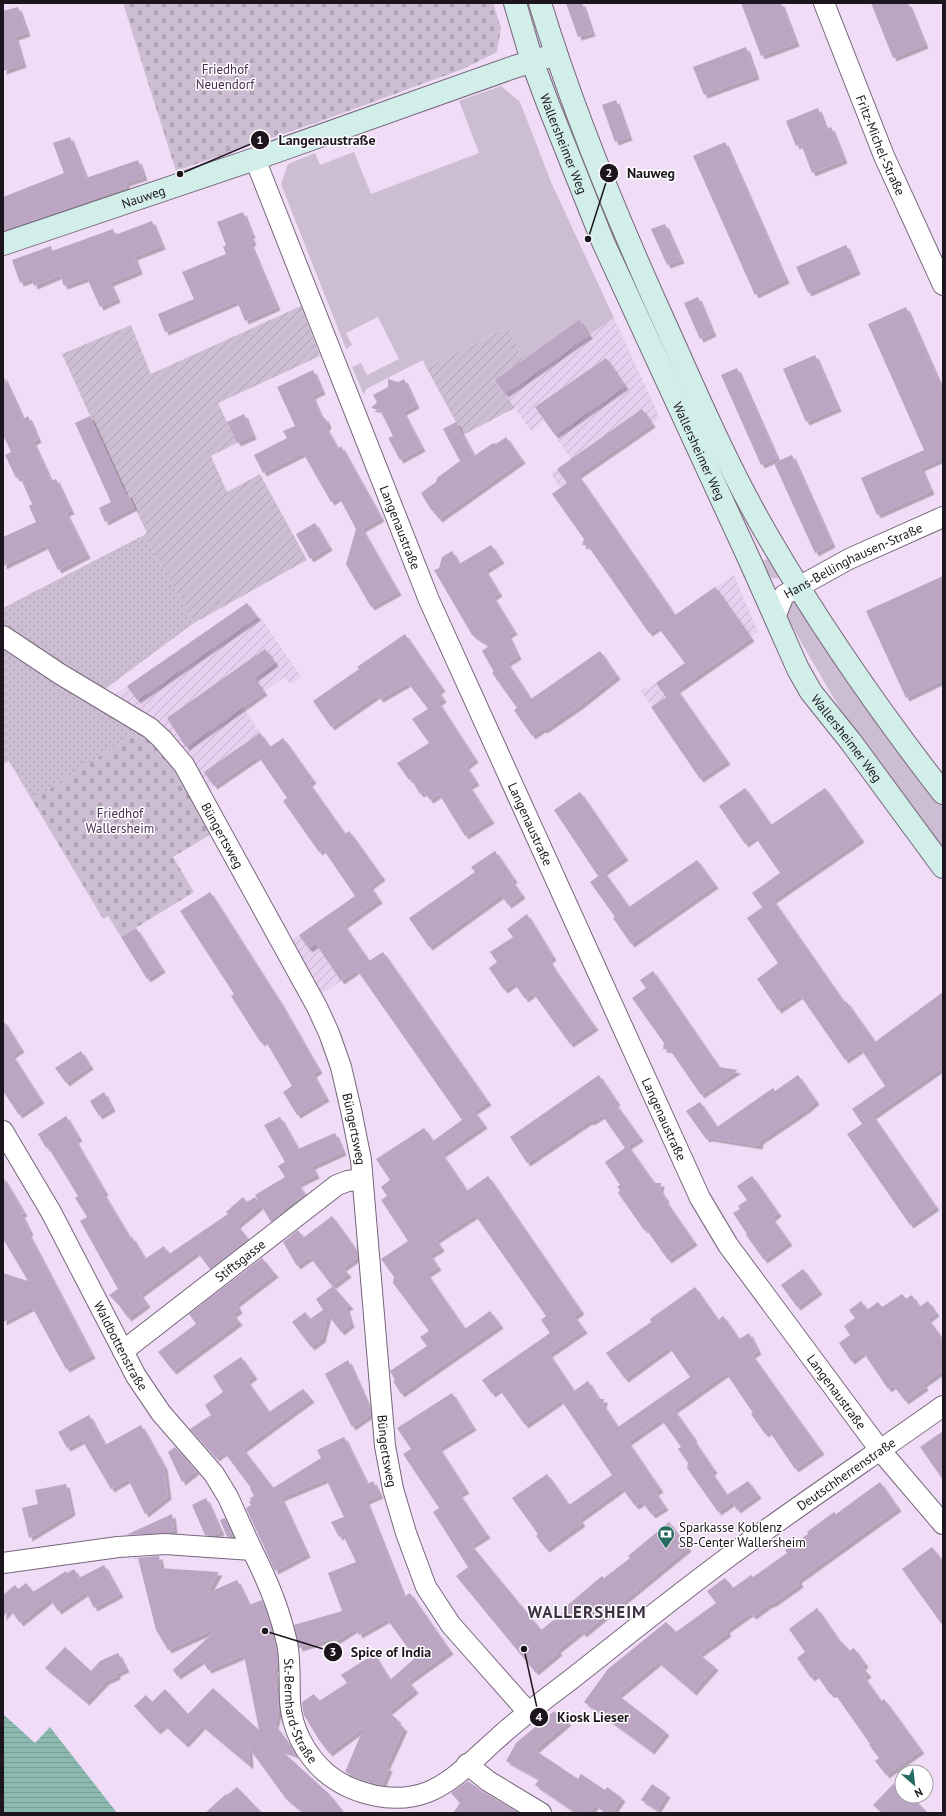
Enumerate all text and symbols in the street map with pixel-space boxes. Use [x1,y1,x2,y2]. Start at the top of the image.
park label: Friedhof Neuendorf [196,61,255,93]
street label: Wallersheimer Weg [536,91,591,196]
street label: Fritz-Michel-Straße [852,93,909,198]
callout: Langenaustraße [250,127,383,153]
text: Langenaustraße [278,131,376,149]
text: 1 [257,132,263,147]
callout: Nauweg [599,160,684,186]
text: Nauweg [627,164,675,182]
text: 2 [606,165,612,180]
street label: Nauweg [119,182,167,212]
street label: Wallersheimer Weg [669,399,729,503]
street label: Langenaustraße [376,483,424,572]
street label: Hans-Bellinghausen-Straße [781,519,925,602]
street label: Wallersheimer Weg [807,691,886,786]
street label: Langenaustraße [504,780,556,868]
street label: Büngertsweg [197,799,247,872]
park label: Friedhof Wallersheim [86,805,154,837]
street label: Langenaustraße [638,1075,690,1163]
street label: Büngertsweg [338,1091,369,1165]
street label: Stiftsgasse [211,1236,269,1286]
street label: Waldbottenstraße [90,1298,151,1394]
street label: Langenaustraße [803,1351,870,1433]
street label: Büngertsweg [373,1414,400,1489]
street label: Deutschherrenstraße [794,1434,899,1514]
place label: Sparkasse Koblenz SB-Center Wallersheim [679,1519,806,1551]
bank icon: Sparkasse Koblenz SB-Center Wallersheim [656,1524,676,1549]
district label: WALLERSHEIM [527,1601,647,1623]
callout: Spice of India [323,1639,439,1665]
text: Spice of India [351,1643,431,1661]
text: 3 [330,1644,336,1659]
street label: St.-Bernhard-Straße [280,1658,321,1767]
callout: Kiosk Lieser [529,1704,637,1730]
text: Kiosk Lieser [557,1708,629,1726]
text: 4 [536,1709,543,1724]
north arrow [894,1764,934,1804]
text: N [912,1785,925,1801]

